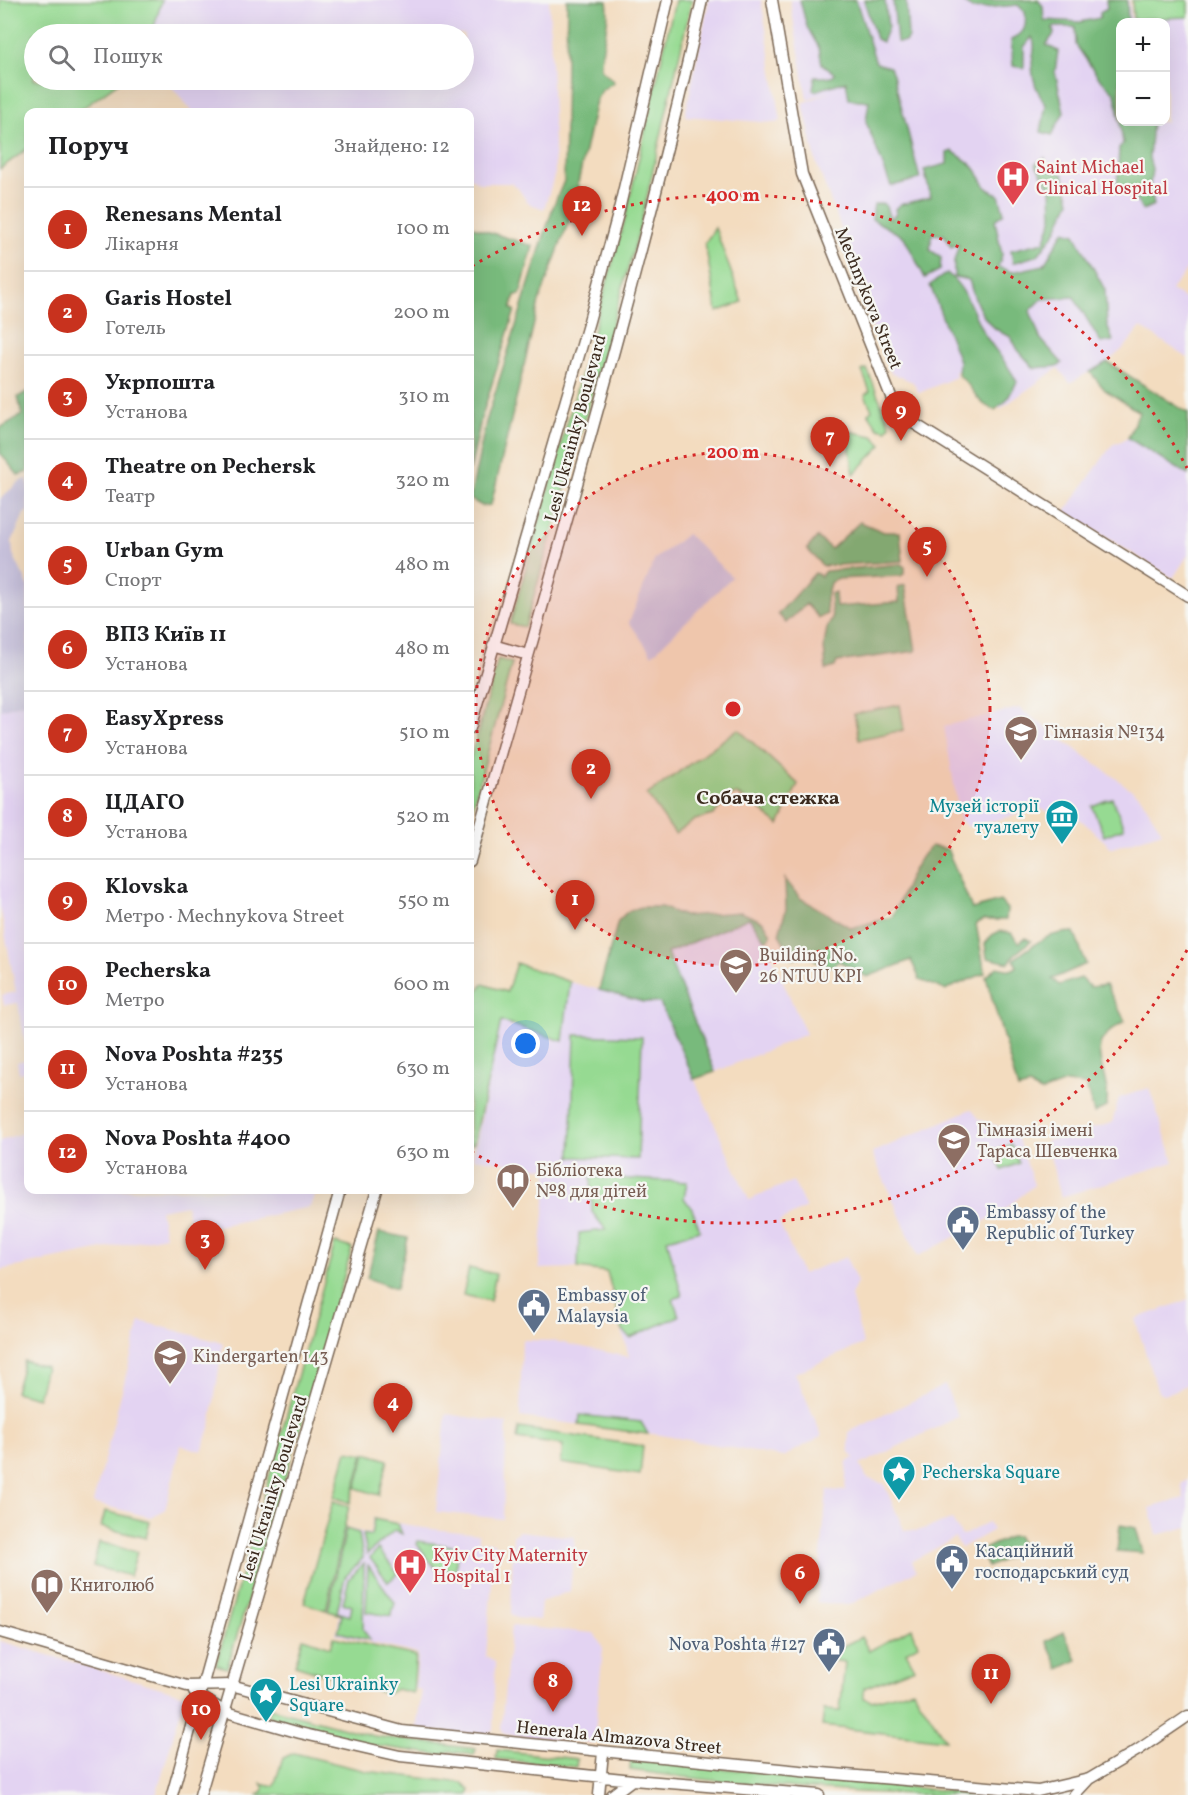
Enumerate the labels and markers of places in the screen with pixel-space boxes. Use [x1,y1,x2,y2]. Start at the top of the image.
place label: Saint Michael Clinical Hospital [1036,156,1168,202]
hospital icon: Saint Michael Clinical Hospital [995,159,1031,206]
pin: 12 [562,186,602,236]
pin: 9 [882,392,920,441]
pin: 7 [810,418,850,467]
pin: 5 [908,528,946,577]
centre of rings [723,699,743,719]
school or university icon: Гімназія №134 [1003,714,1039,761]
place label: Гімназія №134 [1044,721,1165,746]
pin: 2 [572,750,610,799]
place label: Музей історії туалету [929,795,1040,841]
museum icon: Музей історії туалету [1044,798,1080,845]
pin: 1 [556,880,594,930]
place label: Building No. 26 NTUU KPI [759,944,862,990]
school or university icon: Building No. 26 NTUU KPI [718,947,754,994]
place label: Гімназія імені Тараса Шевченка [977,1119,1118,1165]
school or university icon: Гімназія імені Тараса Шевченка [936,1122,972,1169]
place label: Бібліотека №8 для дітей [536,1159,647,1205]
library icon: Бібліотека №8 для дітей [495,1162,531,1209]
place label: Embassy of the Republic of Turkey [986,1201,1135,1247]
public building icon: Embassy of the Republic of Turkey [945,1204,981,1251]
pin: 3 [186,1220,224,1270]
place label: Embassy of Malaysia [557,1284,648,1330]
public building icon: Embassy of Malaysia [516,1287,552,1334]
school or university icon: Kindergarten 143 [152,1338,188,1385]
place label: Kindergarten 143 [193,1345,329,1370]
pin: 4 [374,1384,412,1433]
place icon: Pecherska Square [881,1454,917,1501]
place label: Pecherska Square [922,1461,1060,1486]
place label: Касаційний господарський суд [975,1540,1129,1586]
public building icon: Касаційний господарський суд [934,1543,970,1590]
place label: Kyiv City Maternity Hospital 1 [433,1544,588,1590]
hospital icon: Kyiv City Maternity Hospital 1 [392,1547,428,1594]
pin: 6 [780,1554,820,1604]
library icon: Книголюб [29,1567,65,1614]
place label: Книголюб [70,1574,154,1599]
public building icon: Nova Poshta #127 [811,1626,847,1673]
place label: Nova Poshta #127 [669,1633,806,1658]
pin: 11 [972,1654,1010,1704]
pin: 8 [534,1662,572,1712]
place label: Lesi Ukrainky Square [289,1673,399,1719]
place icon: Lesi Ukrainky Square [248,1676,284,1723]
pin: 10 [182,1690,220,1740]

